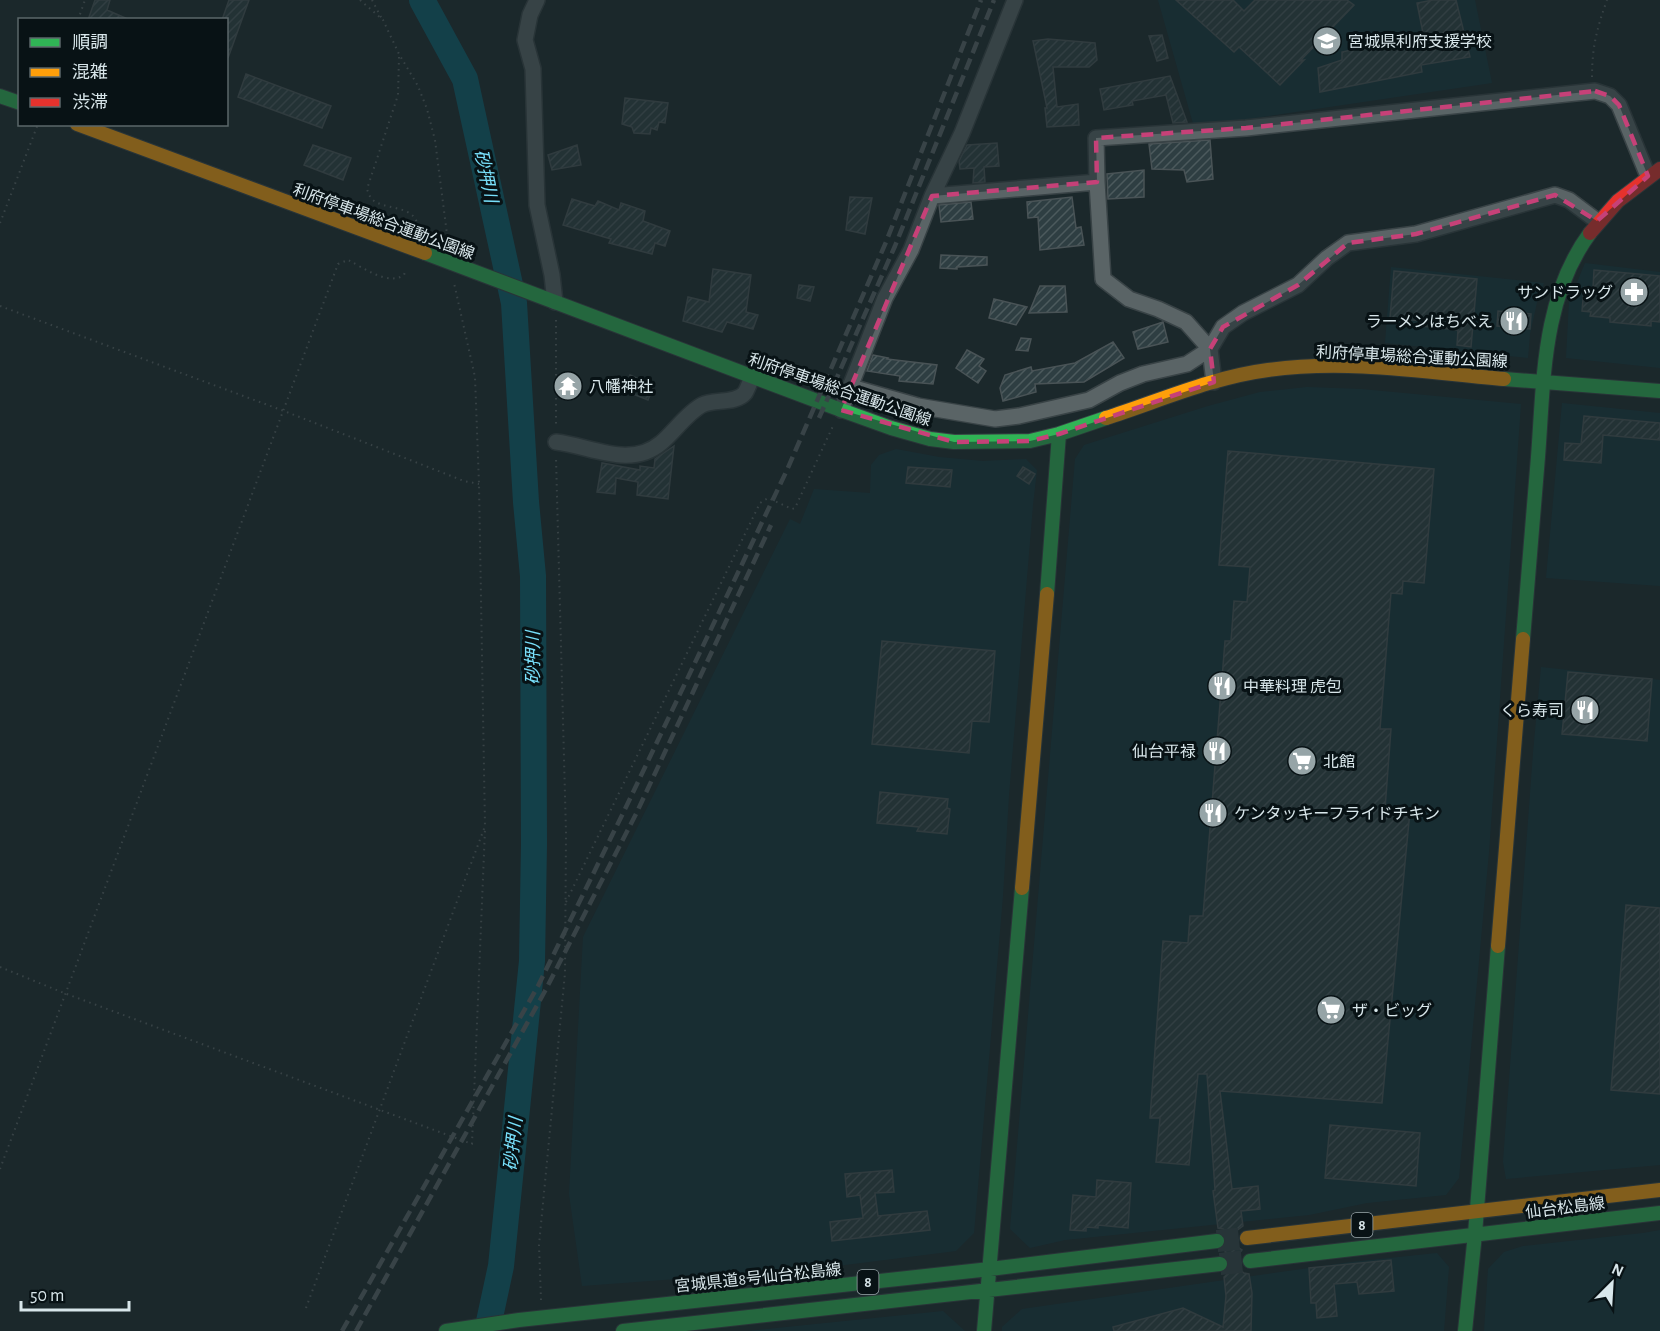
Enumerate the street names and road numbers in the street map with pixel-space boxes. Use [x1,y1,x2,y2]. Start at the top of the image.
street label: 利府停車場総合運動公園線 [291,181,477,262]
street label: 利府停車場総合運動公園線 [1316,343,1508,370]
street label: 利府停車場総合運動公園線 [746,350,933,429]
street label: 仙台松島線 [1524,1194,1606,1221]
road number: 8 [1352,1213,1372,1237]
street label: 宮城県道8号仙台松島線 [674,1260,842,1295]
road number: 8 [858,1270,878,1294]

